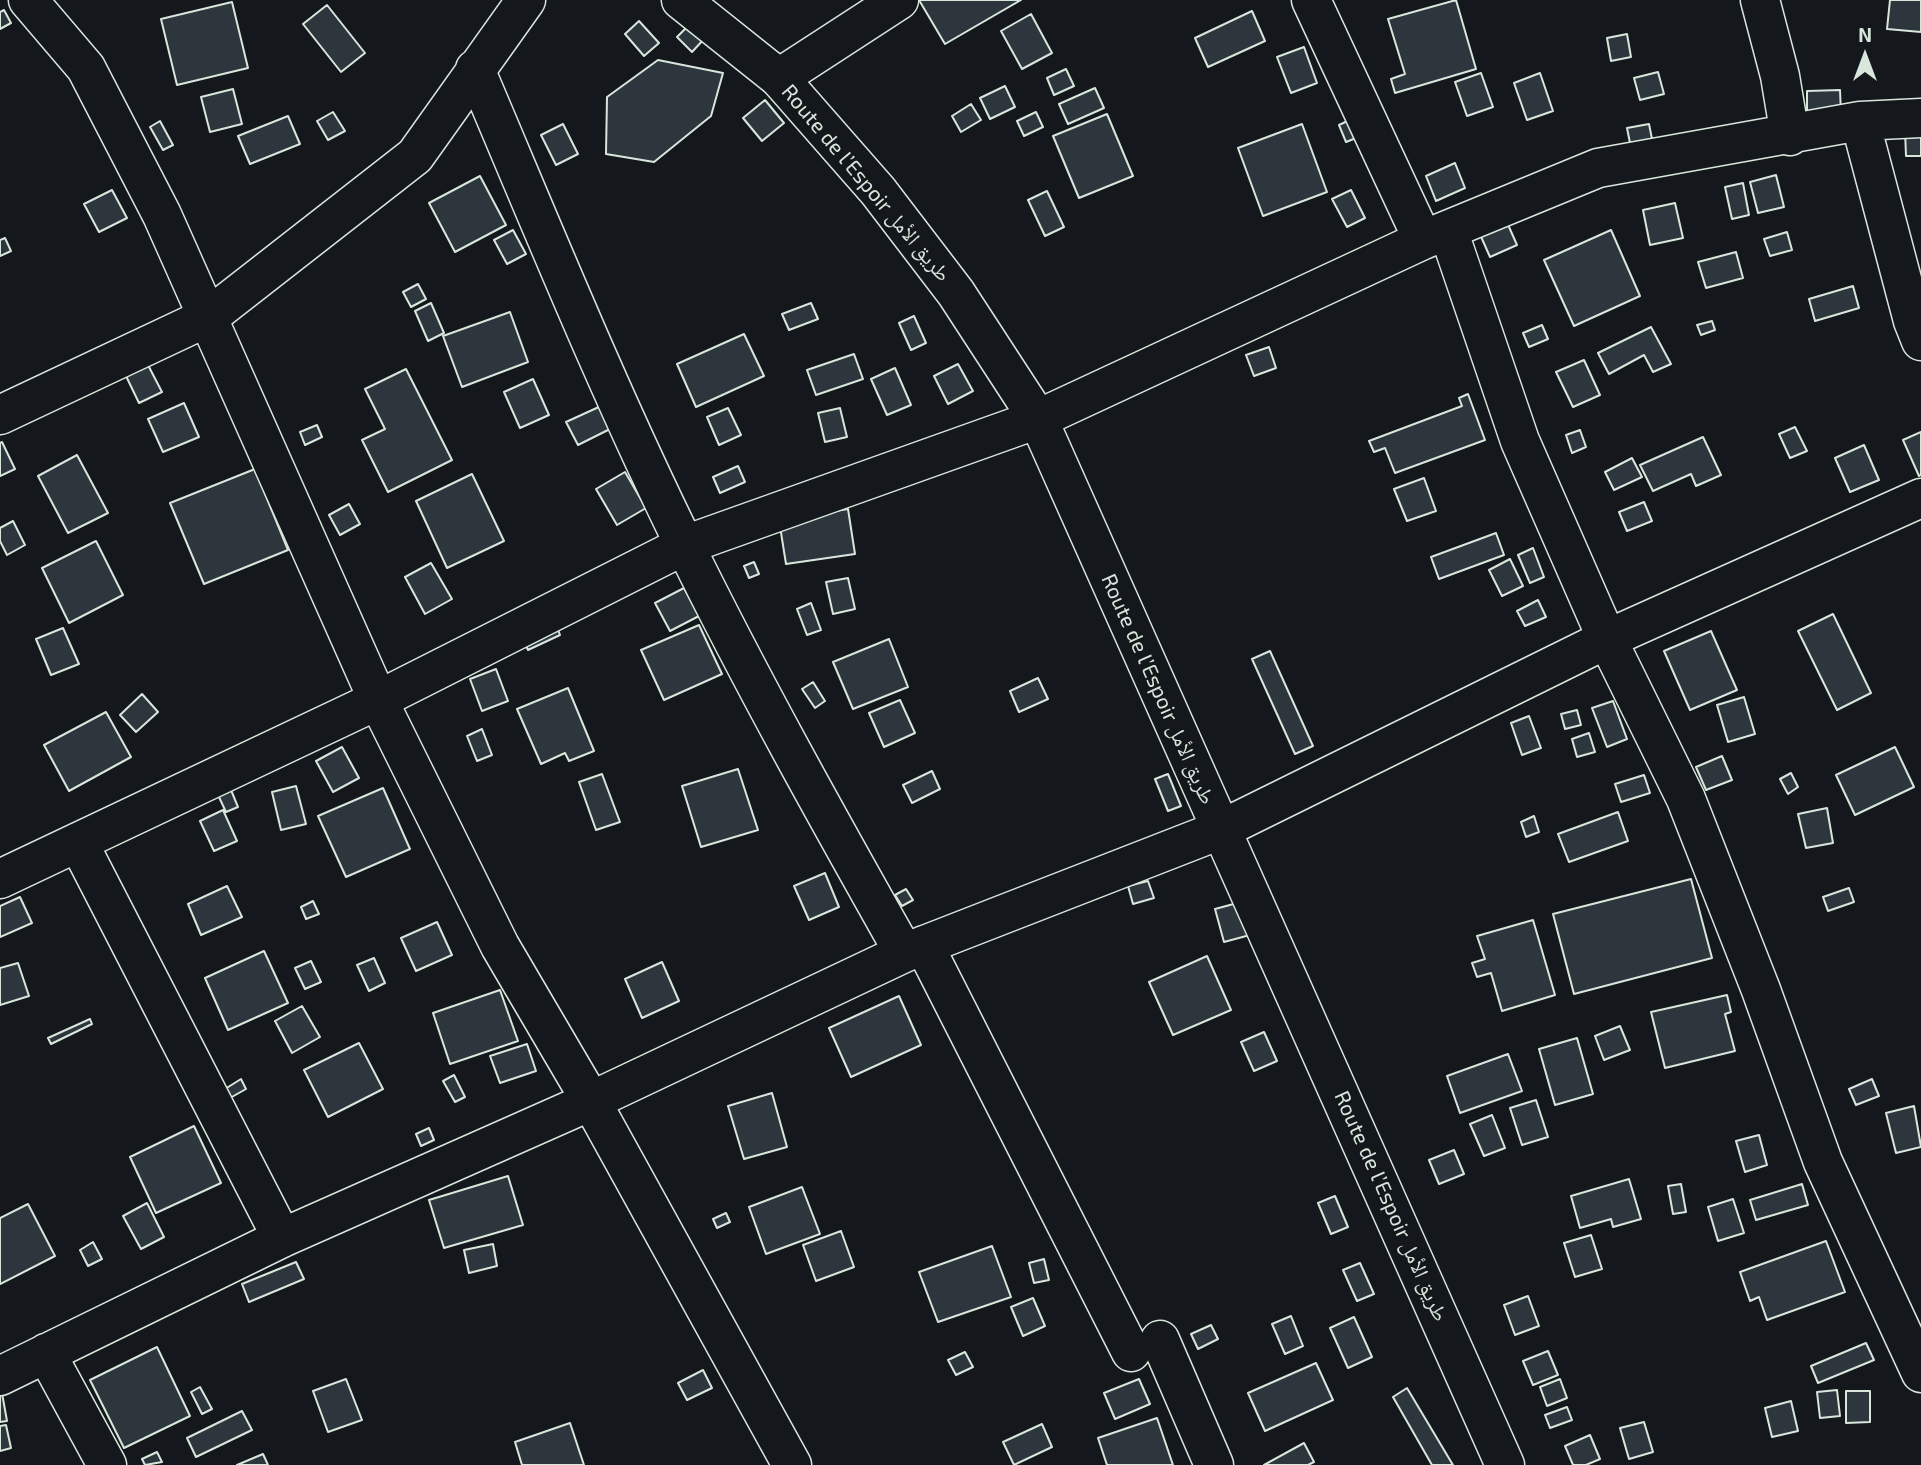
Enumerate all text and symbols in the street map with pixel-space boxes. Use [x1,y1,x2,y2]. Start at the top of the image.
north arrow [1830,21,1900,91]
text: N [1858,23,1872,46]
street label: Route de l’Espoir طريق الأمل [776,79,956,287]
street label: Route de l’Espoir طريق الأمل [1096,570,1220,808]
street label: Route de l’Espoir طريق الأمل [1329,1087,1453,1325]

